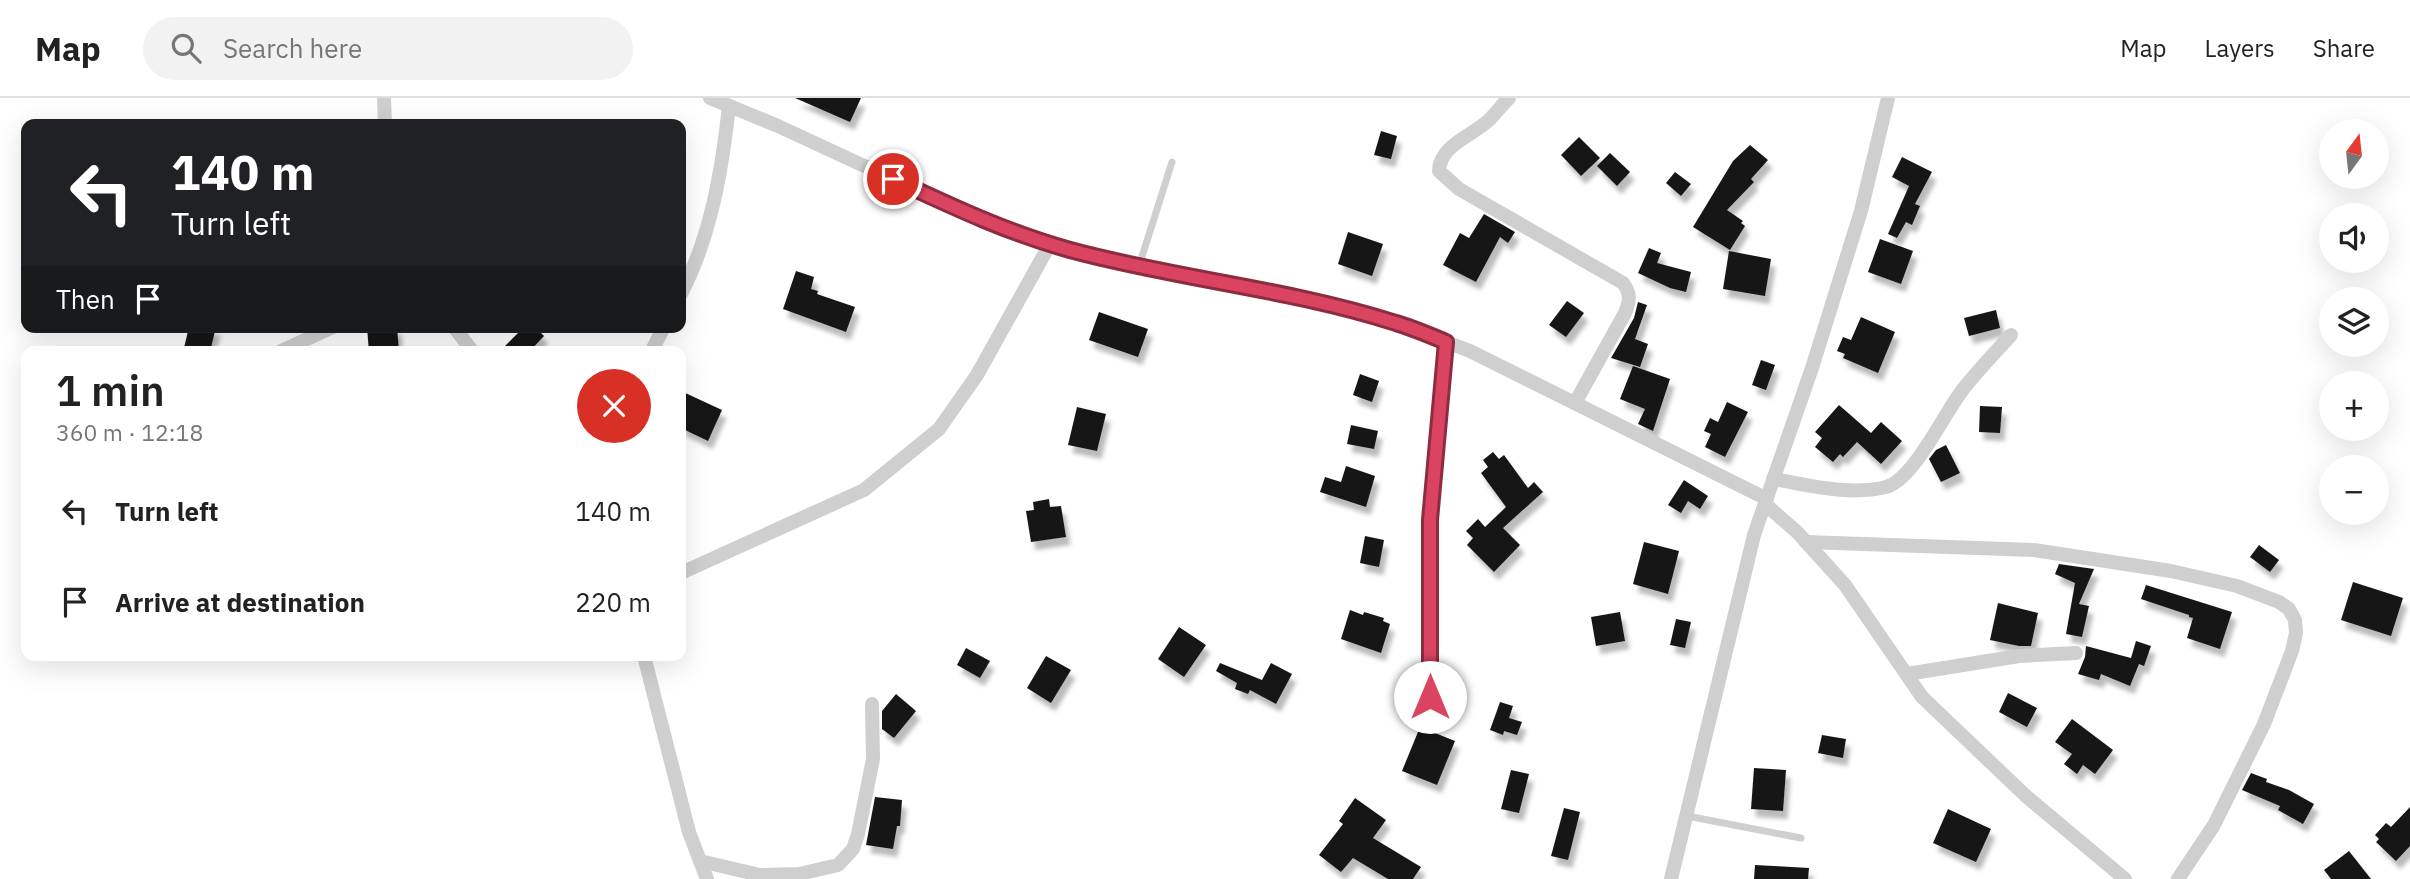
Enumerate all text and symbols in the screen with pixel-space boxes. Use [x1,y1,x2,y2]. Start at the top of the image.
search box [143,17,633,80]
text: Map [35,27,101,70]
icon: search [167,29,205,67]
text: Search here [223,31,362,65]
text: Map [2120,32,2167,64]
text: Layers [2205,32,2275,64]
text: Share [2313,32,2375,64]
north arrow [2319,119,2389,189]
map controls [2319,119,2389,525]
text: 140 m [171,140,315,203]
icon: left [56,147,147,238]
pin [863,149,923,209]
icon: arrive [874,160,912,198]
text: Turn left [171,202,291,244]
button: sound [2319,203,2389,273]
icon: arrive [129,280,167,318]
text: Then [56,282,115,316]
button: layers [2319,287,2389,357]
text: 1 min [56,363,165,418]
button: close [577,369,651,443]
button: + [2319,371,2389,441]
text: 360 m · 12:18 [56,417,203,447]
button: − [2319,455,2389,525]
icon: left [56,492,94,530]
text: Turn left [115,494,218,528]
text: 140 m [575,494,651,528]
icon: arrive [56,583,94,621]
text: Arrive at destination [115,585,365,619]
text: 220 m [575,585,651,619]
position arrow [1393,660,1467,734]

